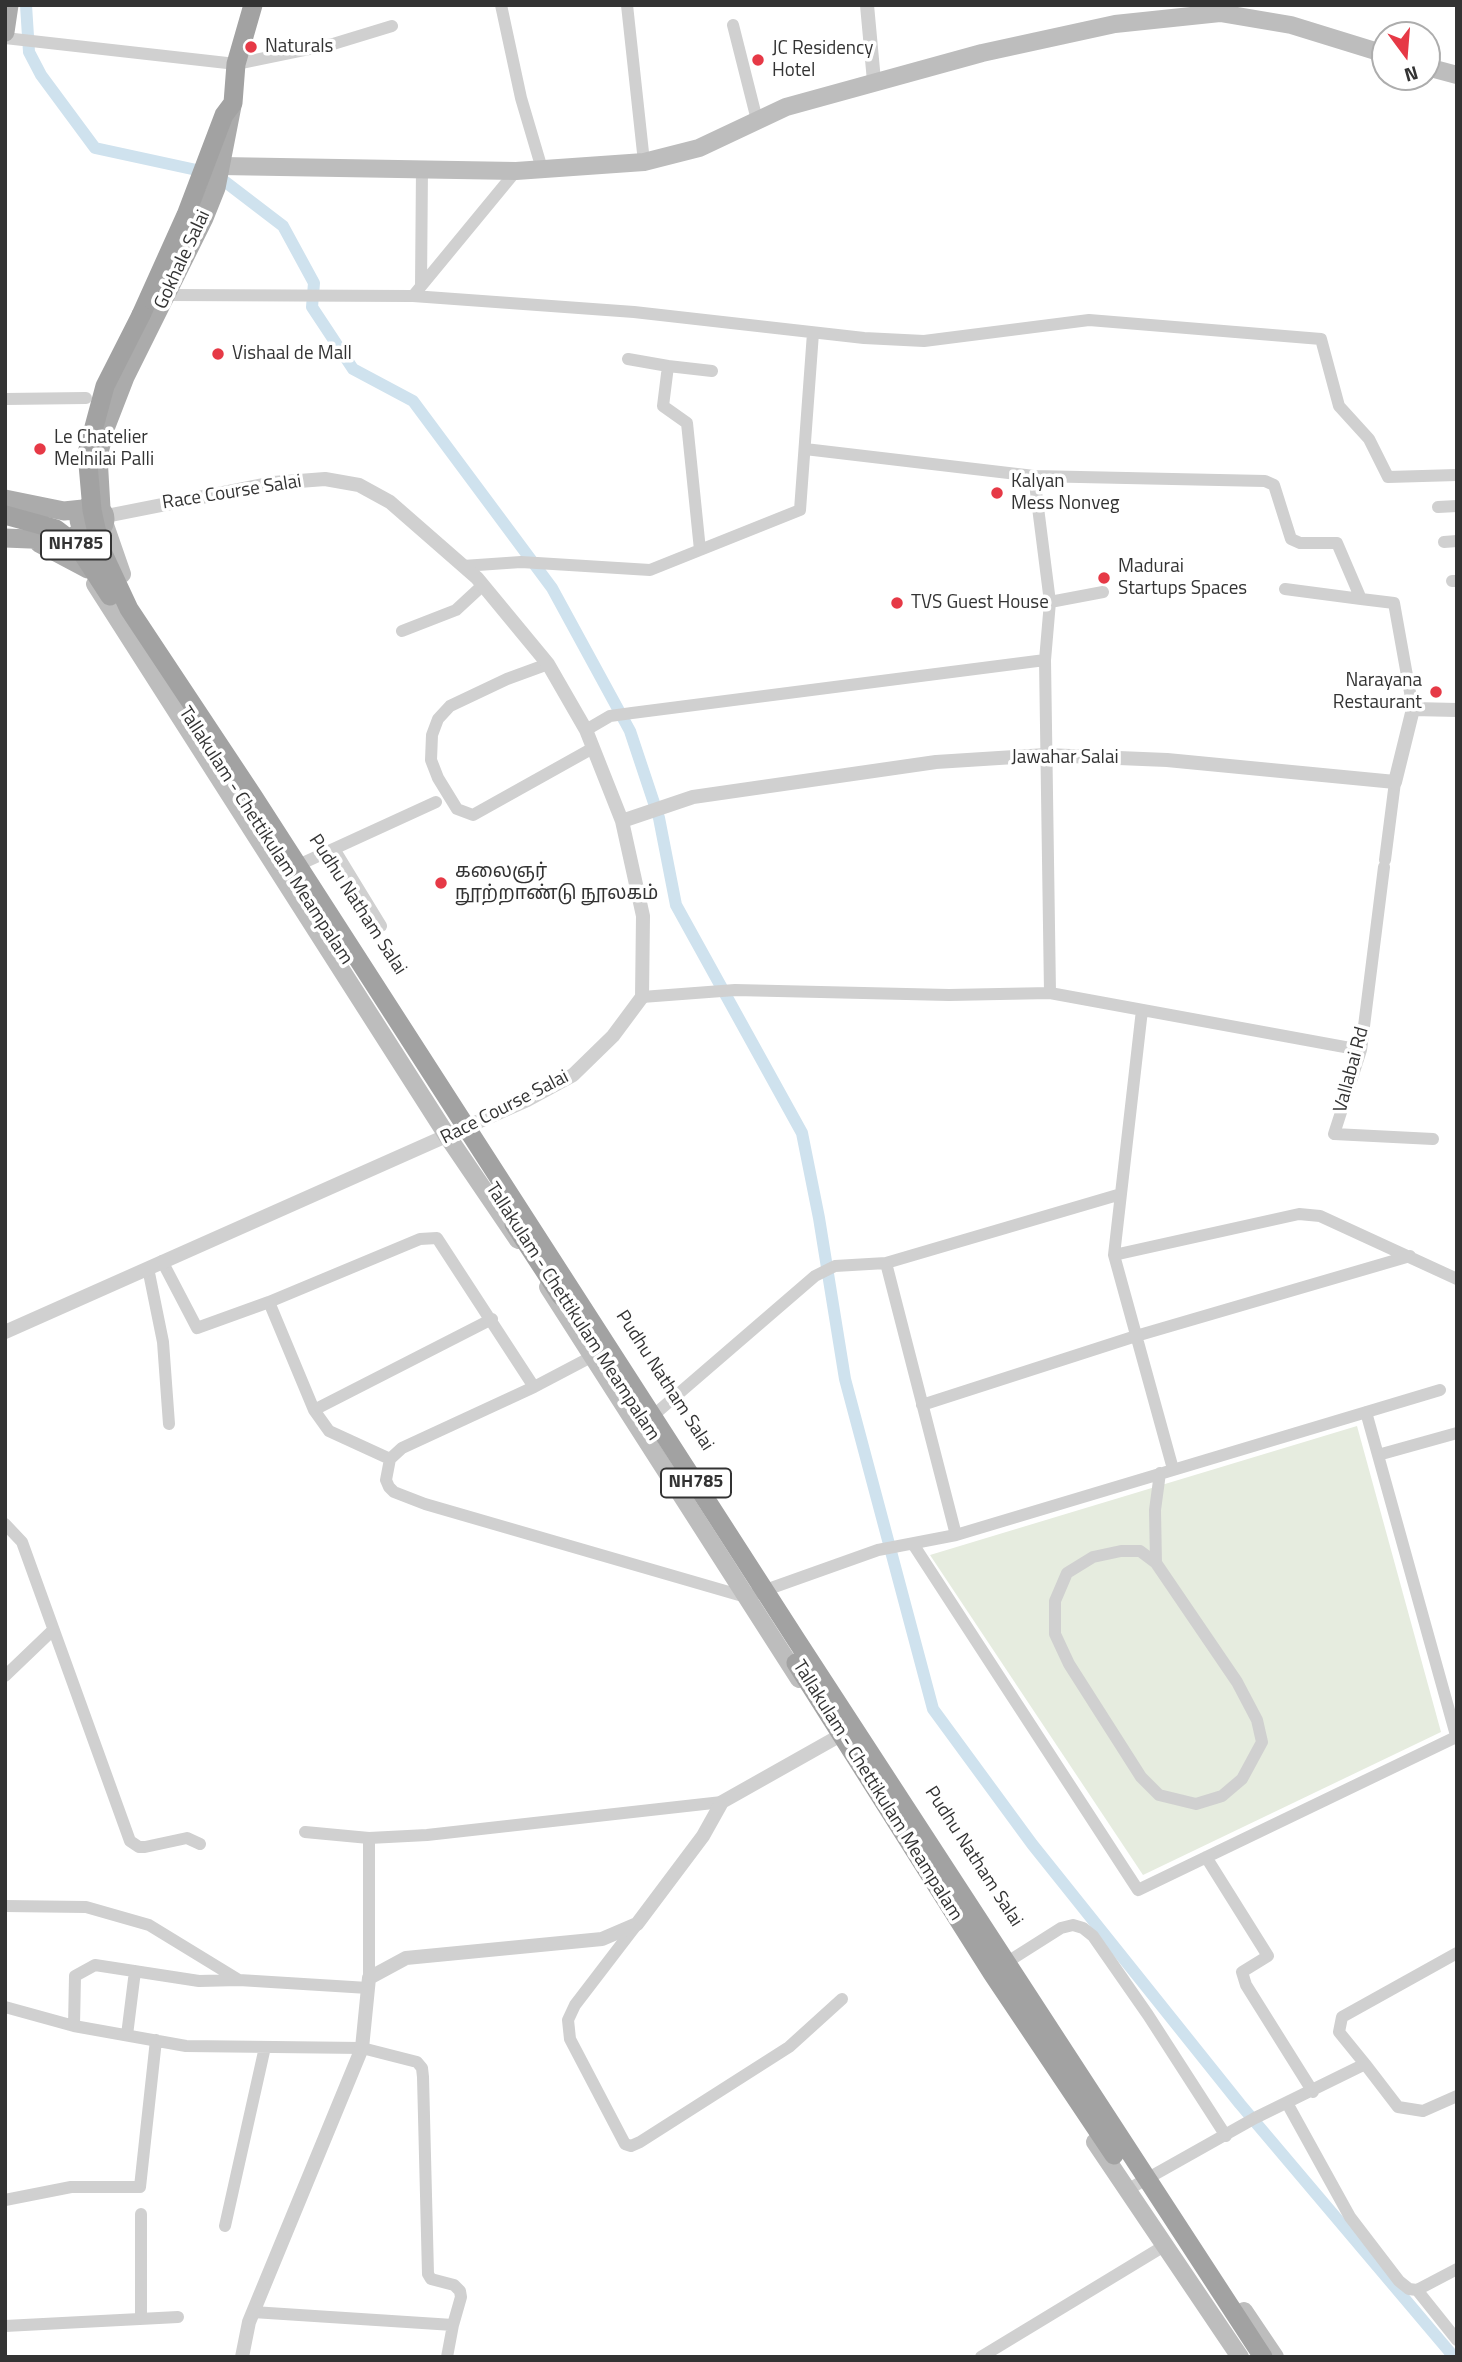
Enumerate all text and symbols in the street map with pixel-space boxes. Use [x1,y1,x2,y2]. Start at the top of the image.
north arrow [1371,21,1441,91]
place label: Naturals [265,36,333,58]
place label: JC Residency Hotel [772,38,873,82]
marker: Naturals [243,39,259,55]
marker: JC Residency Hotel [750,52,766,68]
text: N [1401,59,1422,90]
street label: Gokhale Salai [150,207,216,313]
place label: Vishaal de Mall [232,343,352,365]
marker: Vishaal de Mall [210,346,226,362]
place label: Le Chatelier Melnilai Palli [54,427,154,471]
marker: Le Chatelier Melnilai Palli [32,441,48,457]
street label: Race Course Salai [161,471,303,515]
place label: Kalyan Mess Nonveg [1011,471,1120,515]
marker: Kalyan Mess Nonveg [989,485,1005,501]
road number: NH785 [41,530,111,560]
place label: Madurai Startups Spaces [1118,556,1247,600]
marker: Madurai Startups Spaces [1096,570,1112,586]
place label: TVS Guest House [911,592,1049,614]
marker: TVS Guest House [889,595,905,611]
place label: Narayana Restaurant [1333,670,1422,714]
marker: Narayana Restaurant [1428,684,1444,700]
street label: Tallakulam - Chettikulam Meampalam [173,703,357,969]
street label: Jawahar Salai [1011,747,1119,769]
street label: Pudhu Natham Salai [303,831,411,979]
place label: கலைஞர் நூற்றாண்டு நூலகம் [455,861,658,905]
marker: கலைஞர் நூற்றாண்டு நூலகம் [433,875,449,891]
street label: Vallabai Rd [1330,1025,1374,1115]
street label: Race Course Salai [437,1066,573,1150]
street label: Tallakulam - Chettikulam Meampalam [480,1179,664,1445]
street label: Pudhu Natham Salai [610,1307,718,1455]
road number: NH785 [661,1468,731,1498]
street label: Tallakulam - Chettikulam Meampalam [787,1657,967,1925]
street label: Pudhu Natham Salai [919,1783,1027,1931]

